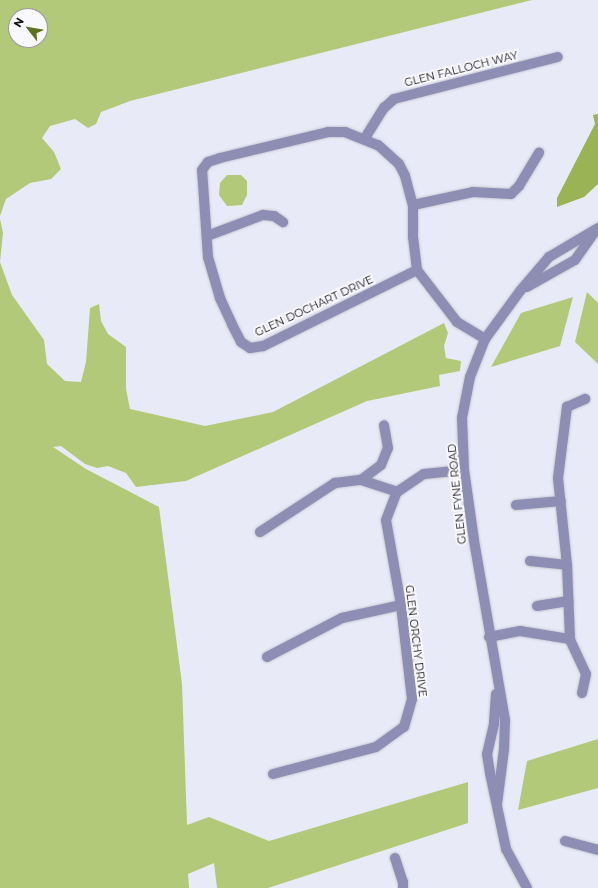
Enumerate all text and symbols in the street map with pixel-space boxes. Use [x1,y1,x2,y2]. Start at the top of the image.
north arrow [8,8,48,48]
text: N [10,15,27,30]
street label: GLEN FALLOCH WAY [403,49,519,89]
street label: GLEN DOCHART DRIVE [253,273,375,339]
street label: GLEN FYNE ROAD [445,443,469,545]
street label: GLEN ORCHY DRIVE [403,584,429,698]

